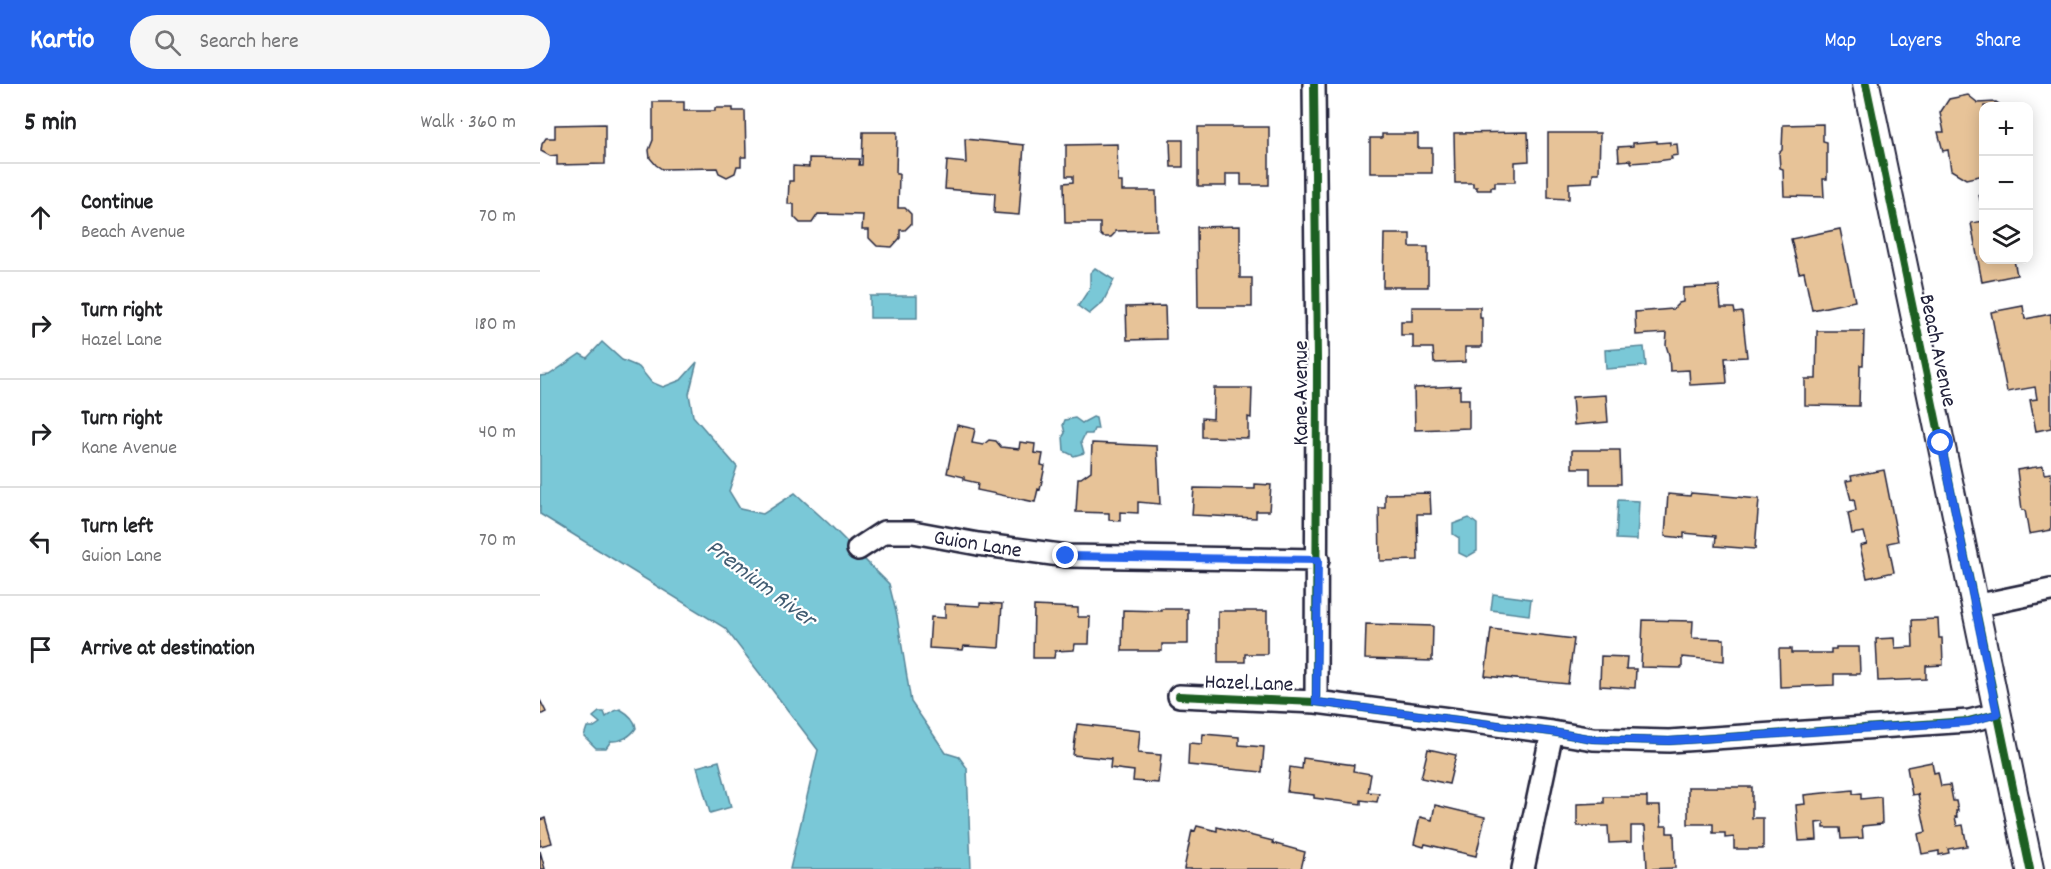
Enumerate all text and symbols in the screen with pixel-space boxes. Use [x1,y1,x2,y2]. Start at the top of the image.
search box [130,15,550,69]
text: Kartio [30,22,94,62]
icon: search [151,26,184,59]
text: Search here [199,27,299,58]
text: Map [1825,27,1856,57]
text: Layers [1889,27,1942,57]
text: Share [1975,27,2021,57]
map controls [1979,102,2033,264]
button: + [1979,102,2033,156]
text: 5 min [24,105,77,142]
text: Walk · 360 m [421,109,516,137]
button: − [1979,156,2033,210]
text: Continue [81,188,153,219]
icon: ahead [24,201,57,234]
text: 70 m [479,203,516,231]
button: layers [1979,210,2033,264]
text: Beach Avenue [81,219,185,247]
street label: Beach Avenue [1910,291,1964,410]
text: Turn right [81,296,163,327]
icon: right [24,309,57,342]
text: 180 m [474,311,516,339]
text: Hazel Lane [81,327,162,355]
street label: Kane Avenue [1287,340,1318,446]
text: Turn right [81,404,163,435]
icon: right [24,417,57,450]
text: 40 m [478,419,516,447]
route start [1927,429,1953,455]
text: Kane Avenue [81,435,177,463]
text: Turn left [81,512,153,543]
street label: Guion Lane [931,523,1024,568]
icon: left [24,525,57,558]
text: 70 m [479,527,516,555]
water label: Premium River [698,532,824,639]
route end [1052,542,1078,568]
text: Guion Lane [81,543,162,571]
icon: arrive [24,633,57,666]
text: Arrive at destination [81,634,255,665]
street label: Hazel Lane [1204,667,1294,702]

